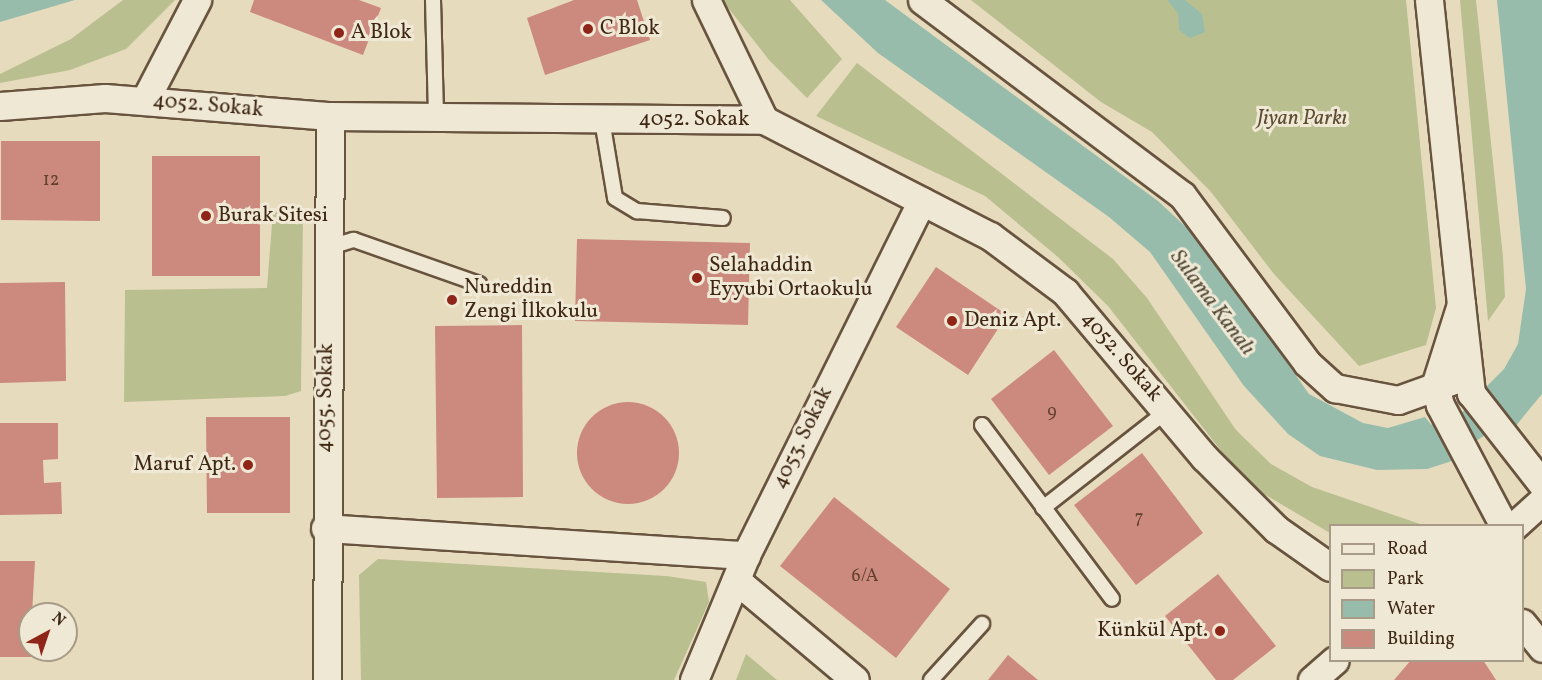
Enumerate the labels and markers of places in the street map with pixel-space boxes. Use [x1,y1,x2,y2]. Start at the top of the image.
place label: C Blok [600,16,660,42]
place label: A Blok [351,20,412,46]
marker: C Blok [581,22,595,36]
marker: A Blok [332,26,346,40]
place label: Burak Sitesi [218,203,328,229]
marker: Burak Sitesi [199,209,213,223]
place label: Selahaddin Eyyubi Ortaokulu [709,253,873,303]
marker: Selahaddin Eyyubi Ortaokulu [690,271,704,285]
place label: Nureddin Zengi İlkokulu [464,275,598,325]
marker: Nureddin Zengi İlkokulu [445,293,459,307]
place label: Deniz Apt. [964,308,1061,334]
marker: Deniz Apt. [945,314,959,328]
place label: Maruf Apt. [136,452,236,478]
marker: Maruf Apt. [241,458,255,472]
place label: Künkül Apt. [1097,618,1208,644]
marker: Künkül Apt. [1213,624,1227,638]

